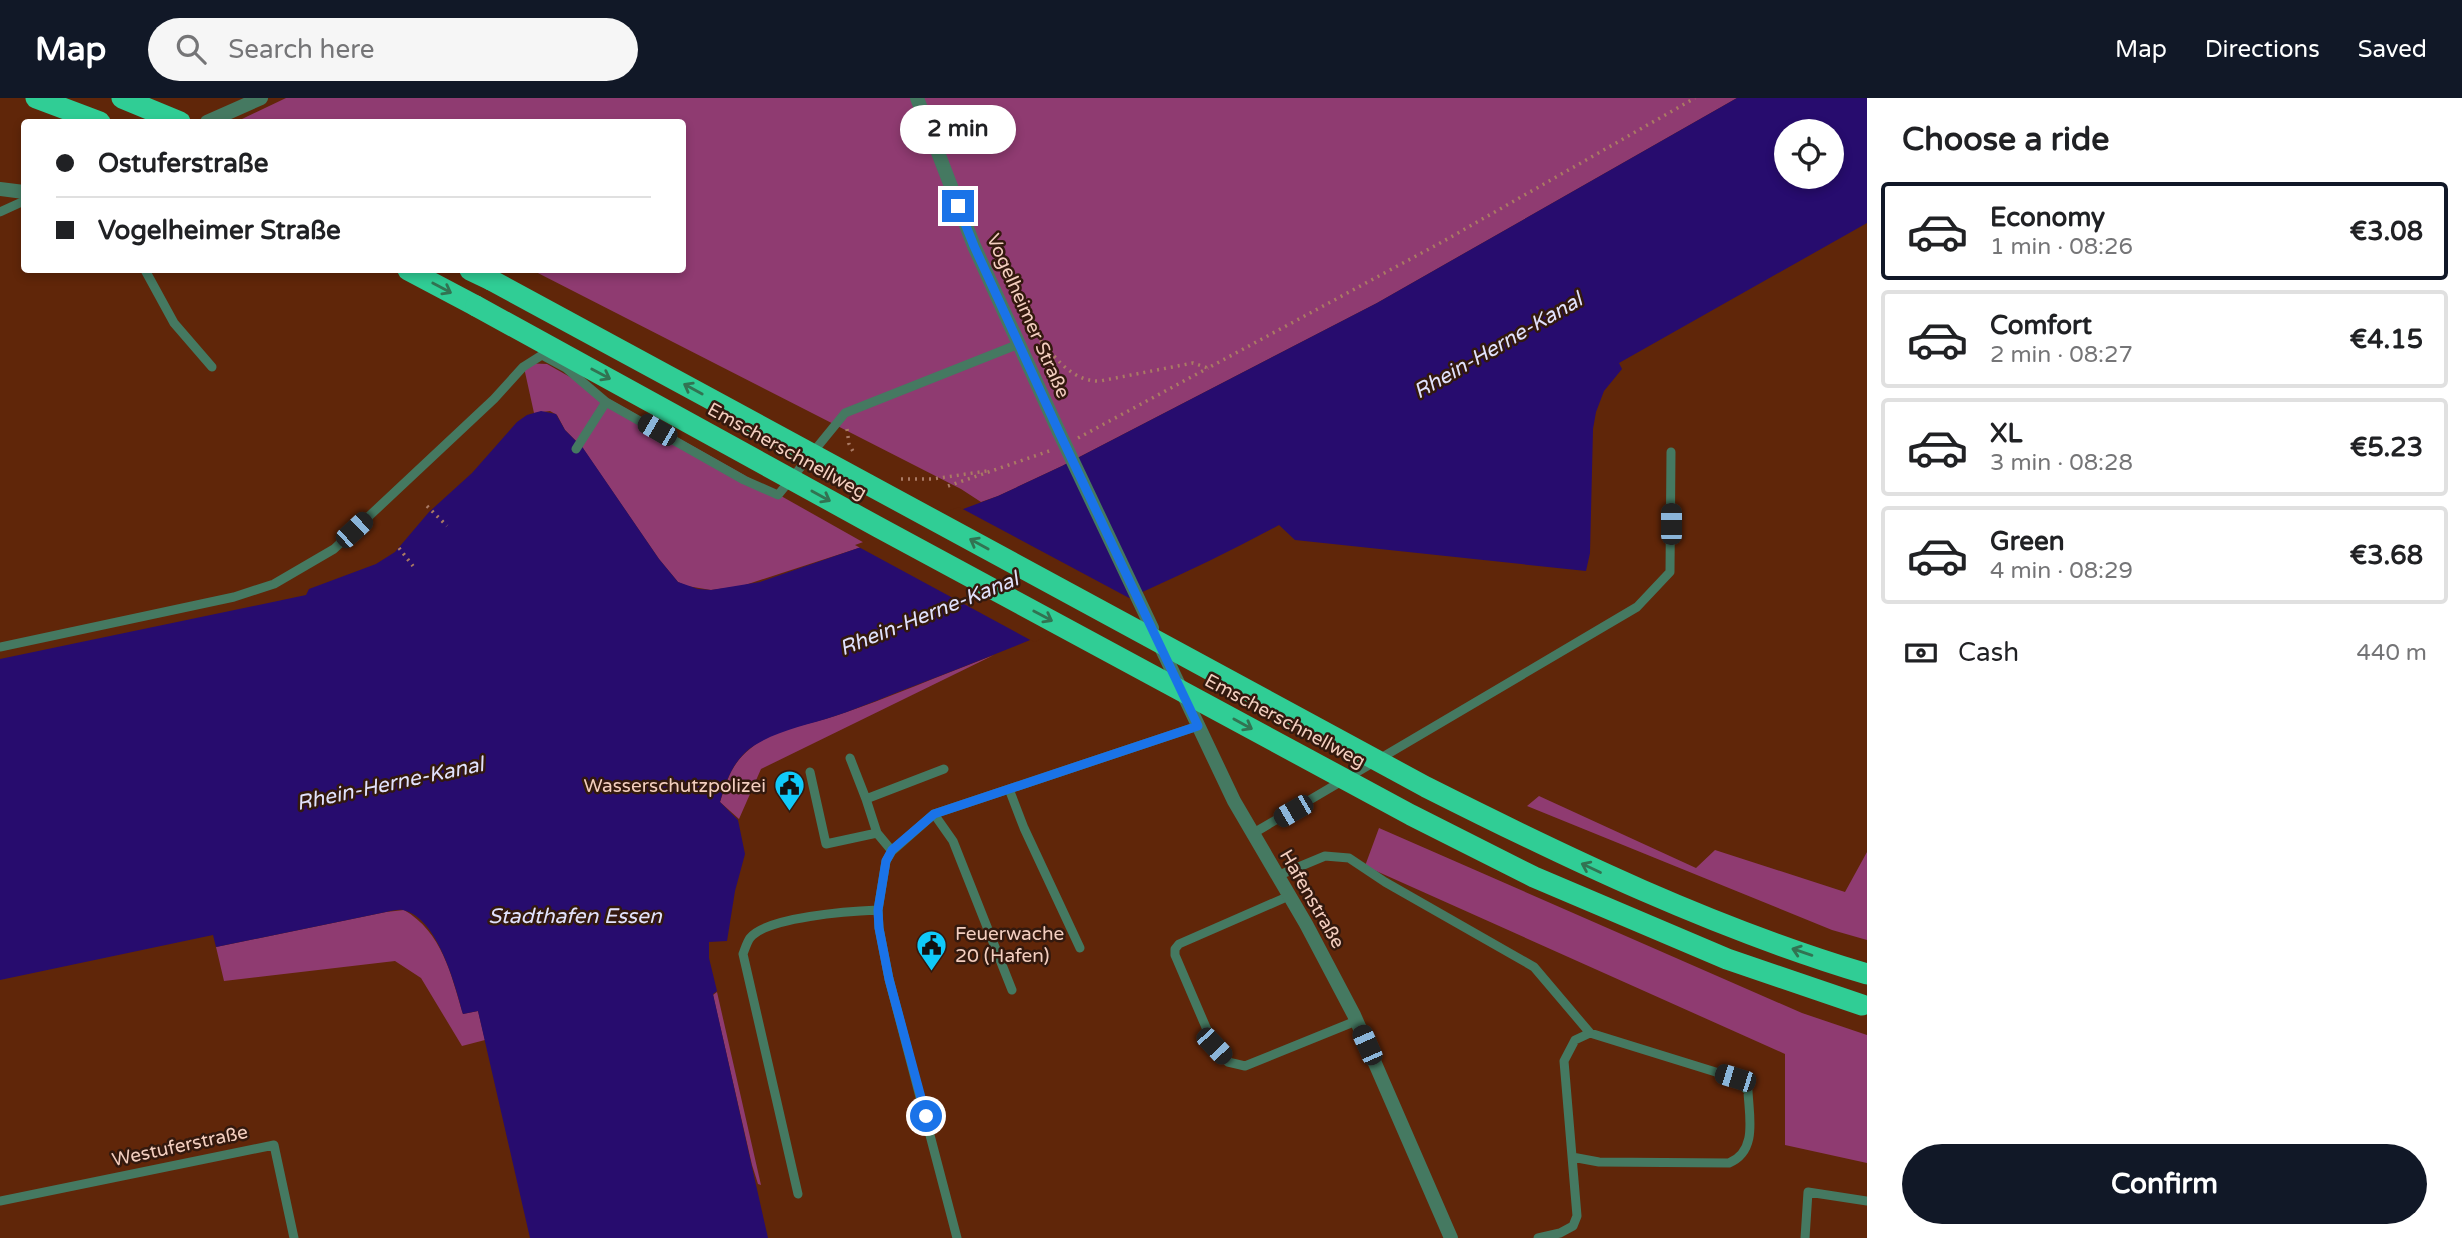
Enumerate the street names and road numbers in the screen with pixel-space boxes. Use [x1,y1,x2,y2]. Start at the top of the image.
street label: Vogelheimer Straße [982,230,1074,402]
street label: Emscherschnellweg [704,398,870,504]
street label: Emscherschnellweg [1201,669,1369,773]
street label: Hafenstraße [1275,846,1349,952]
street label: Westuferstraße [110,1121,250,1171]

